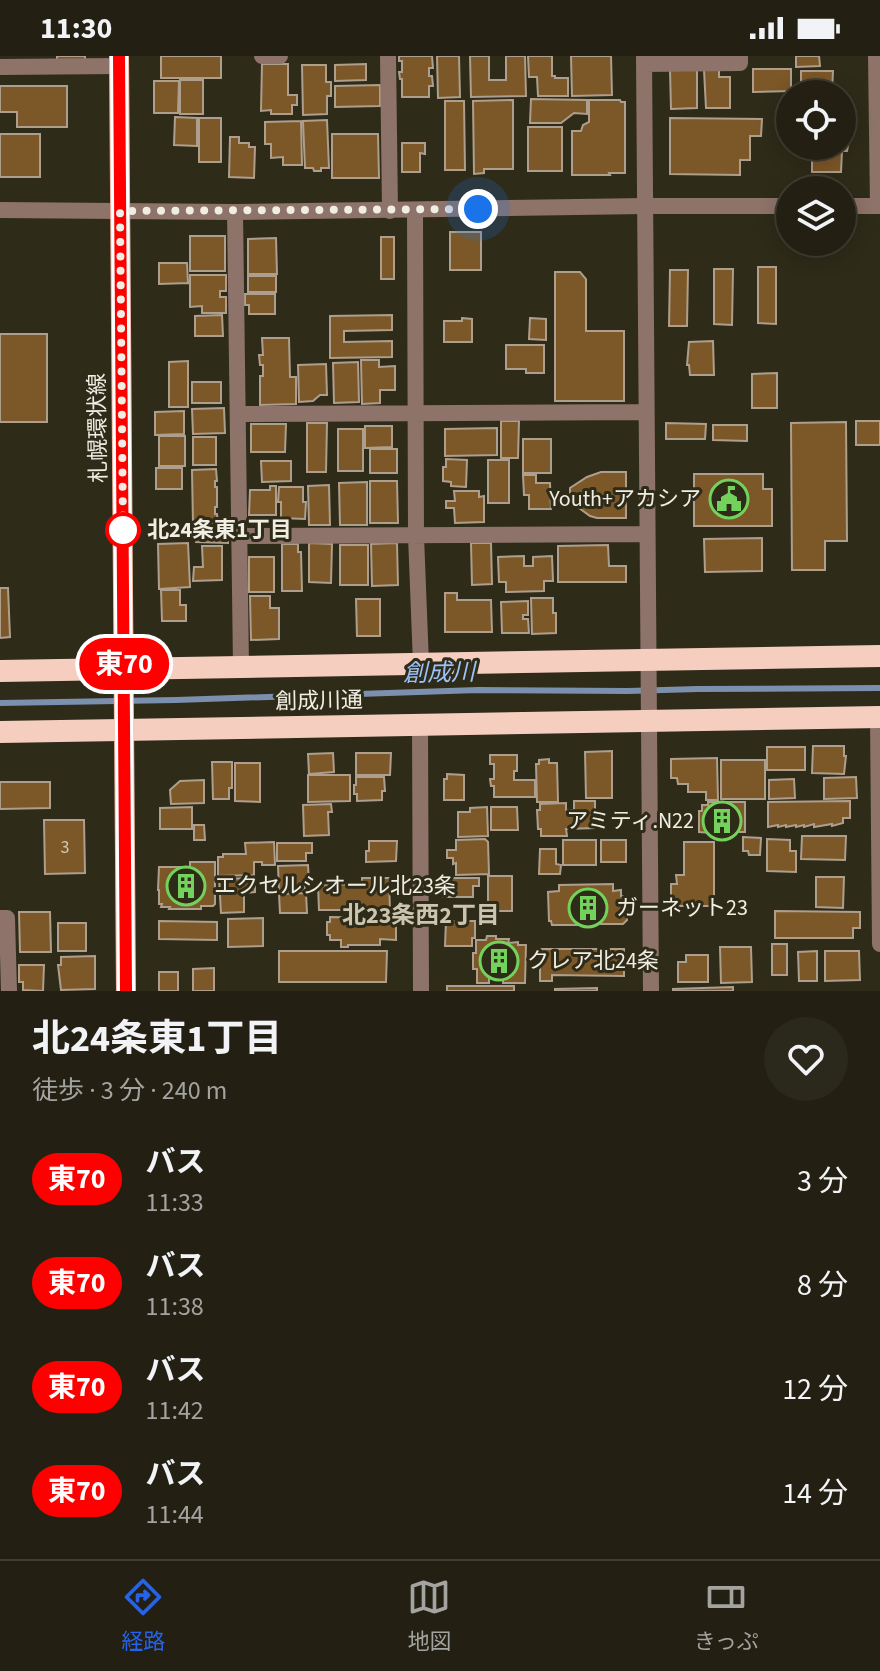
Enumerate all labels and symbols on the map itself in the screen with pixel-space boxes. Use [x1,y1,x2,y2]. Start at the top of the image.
your location [458,189,498,229]
street label: 札幌環状線 [81,373,115,483]
public building icon: Youth+アカシア [708,478,750,520]
place label: Youth+アカシア [548,483,701,515]
marker: 北24条東1丁目 [106,513,140,547]
place label: 北24条東1丁目 [147,514,292,546]
line badge: 東70 [78,638,170,690]
water label: 創成川 [403,655,478,691]
street label: 創成川通 [275,684,363,718]
building icon: アミティ.N22 [701,800,743,842]
place label: アミティ.N22 [566,805,694,837]
house number: 3 [61,835,70,860]
building icon: エクセルシオール北23条 [165,865,207,907]
place label: エクセルシオール北23条 [214,870,456,902]
building icon: ガーネット23 [567,887,609,929]
place label: ガーネット23 [616,892,748,924]
district label: 北23条西2丁目 [342,898,500,933]
building icon: クレア北24条 [478,940,520,982]
place label: クレア北24条 [527,945,659,977]

